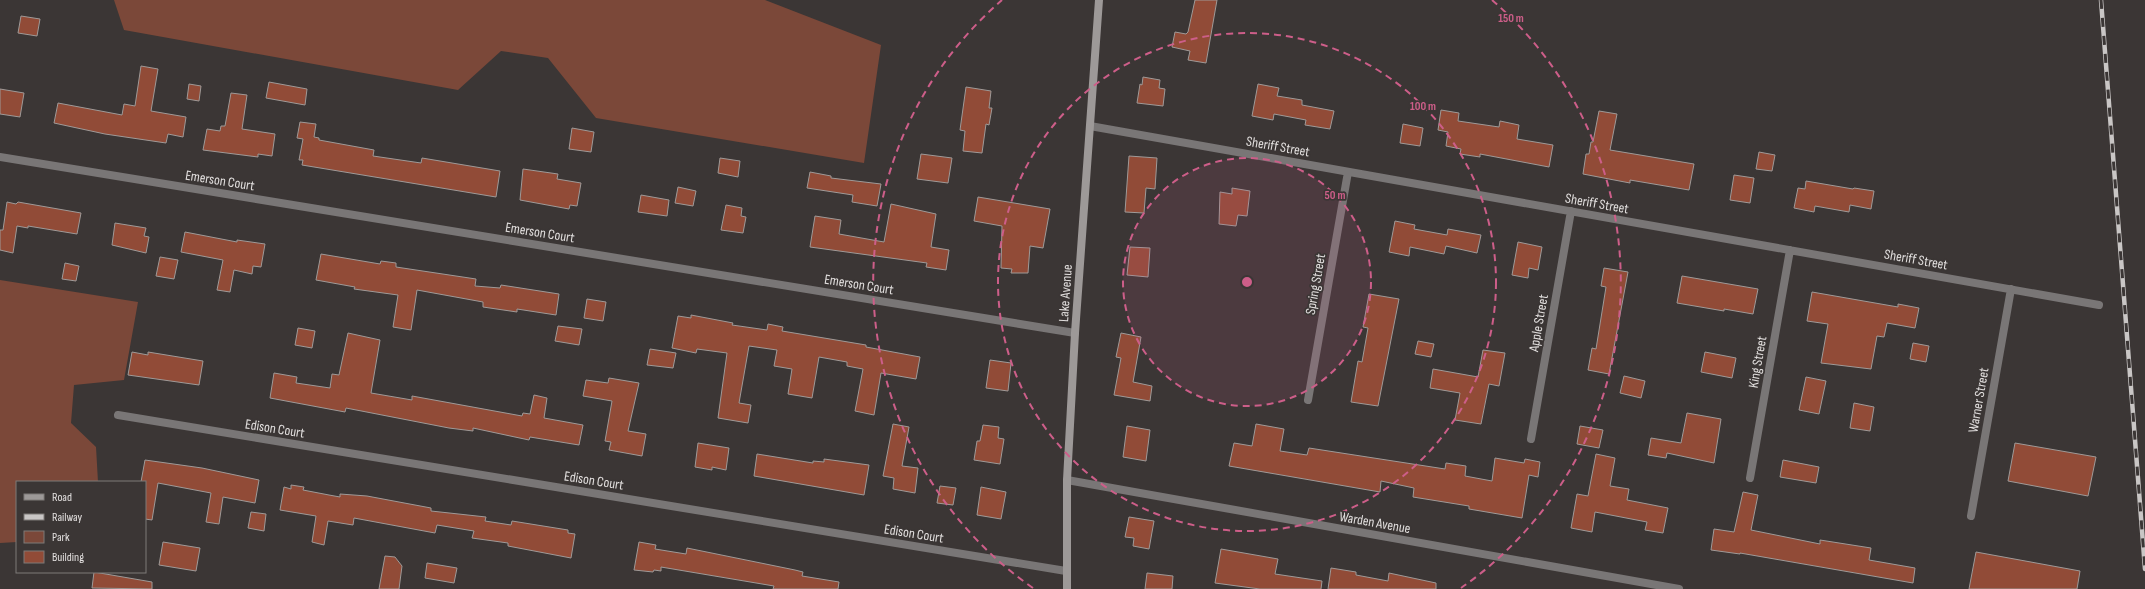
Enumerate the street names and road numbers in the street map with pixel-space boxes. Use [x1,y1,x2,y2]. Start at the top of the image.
street label: Sheriff Street [1245,133,1311,160]
street label: Emerson Court [184,167,256,194]
street label: Sheriff Street [1564,190,1630,217]
street label: Emerson Court [504,219,576,246]
street label: Sheriff Street [1883,246,1949,273]
street label: Spring Street [1302,252,1329,316]
street label: Lake Avenue [1055,264,1076,322]
street label: Emerson Court [823,271,895,298]
street label: Apple Street [1525,293,1552,354]
street label: King Street [1745,335,1770,389]
street label: Warner Street [1964,366,1993,434]
street label: Edison Court [244,415,306,442]
street label: Edison Court [563,467,625,494]
street label: Warden Avenue [1338,508,1412,537]
street label: Edison Court [883,520,945,547]

